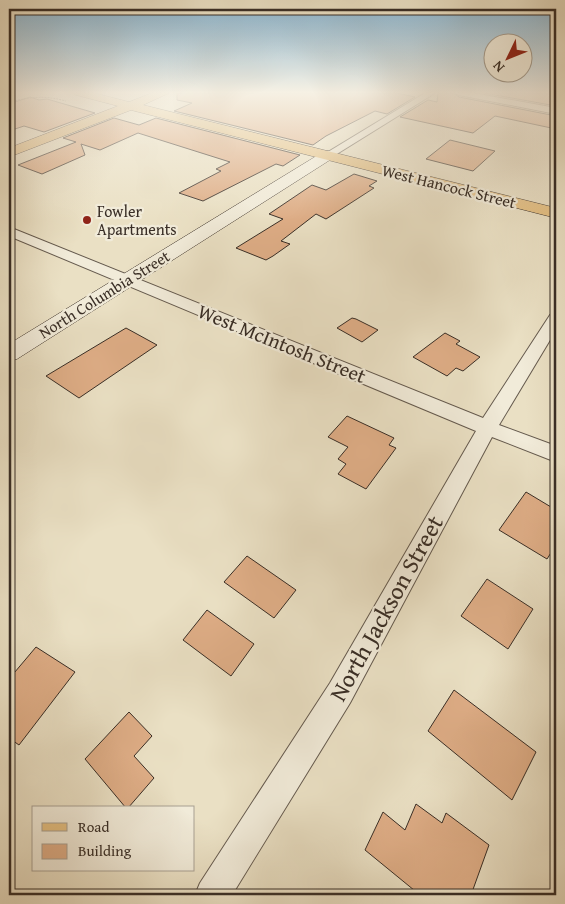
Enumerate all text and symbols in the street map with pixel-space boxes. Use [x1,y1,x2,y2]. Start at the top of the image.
north arrow [482,32,532,82]
text: N [488,56,509,77]
street label: West Hancock Street [379,158,519,214]
place label: Fowler Apartments [97,199,177,241]
marker: Fowler Apartments [81,214,93,226]
street label: North Columbia Street [34,244,175,344]
street label: West McIntosh Street [194,296,370,390]
street label: North Jackson Street [320,508,452,707]
legend [32,806,195,872]
text: Road [78,816,109,837]
text: Building [78,840,132,861]

